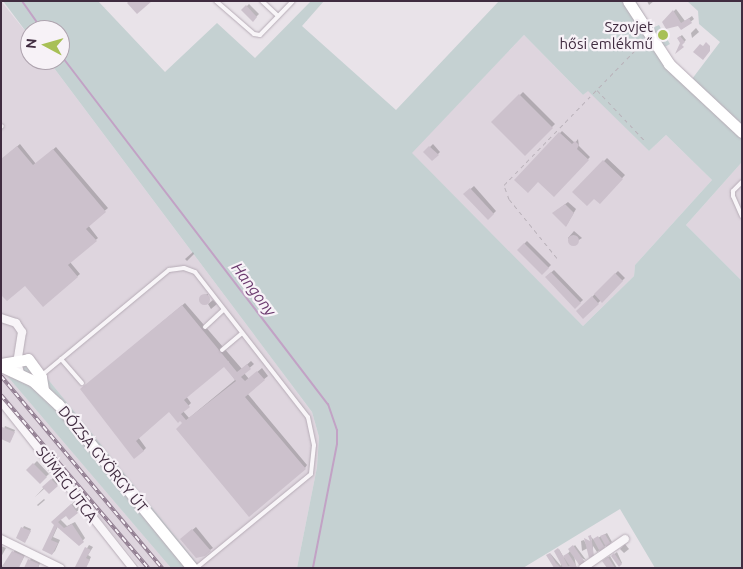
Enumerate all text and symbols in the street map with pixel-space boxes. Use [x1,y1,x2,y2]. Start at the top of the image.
place label: Szovjet hősi emlékmű [560,17,653,52]
north arrow [20,20,70,70]
marker: Szovjet hősi emlékmű [657,29,669,41]
text: N [23,38,40,50]
water label: Hangony [228,258,280,320]
street label: DÓZSA GYÖRGY ÚT [55,402,151,516]
street label: SÜMEG UTCA [33,443,101,525]

